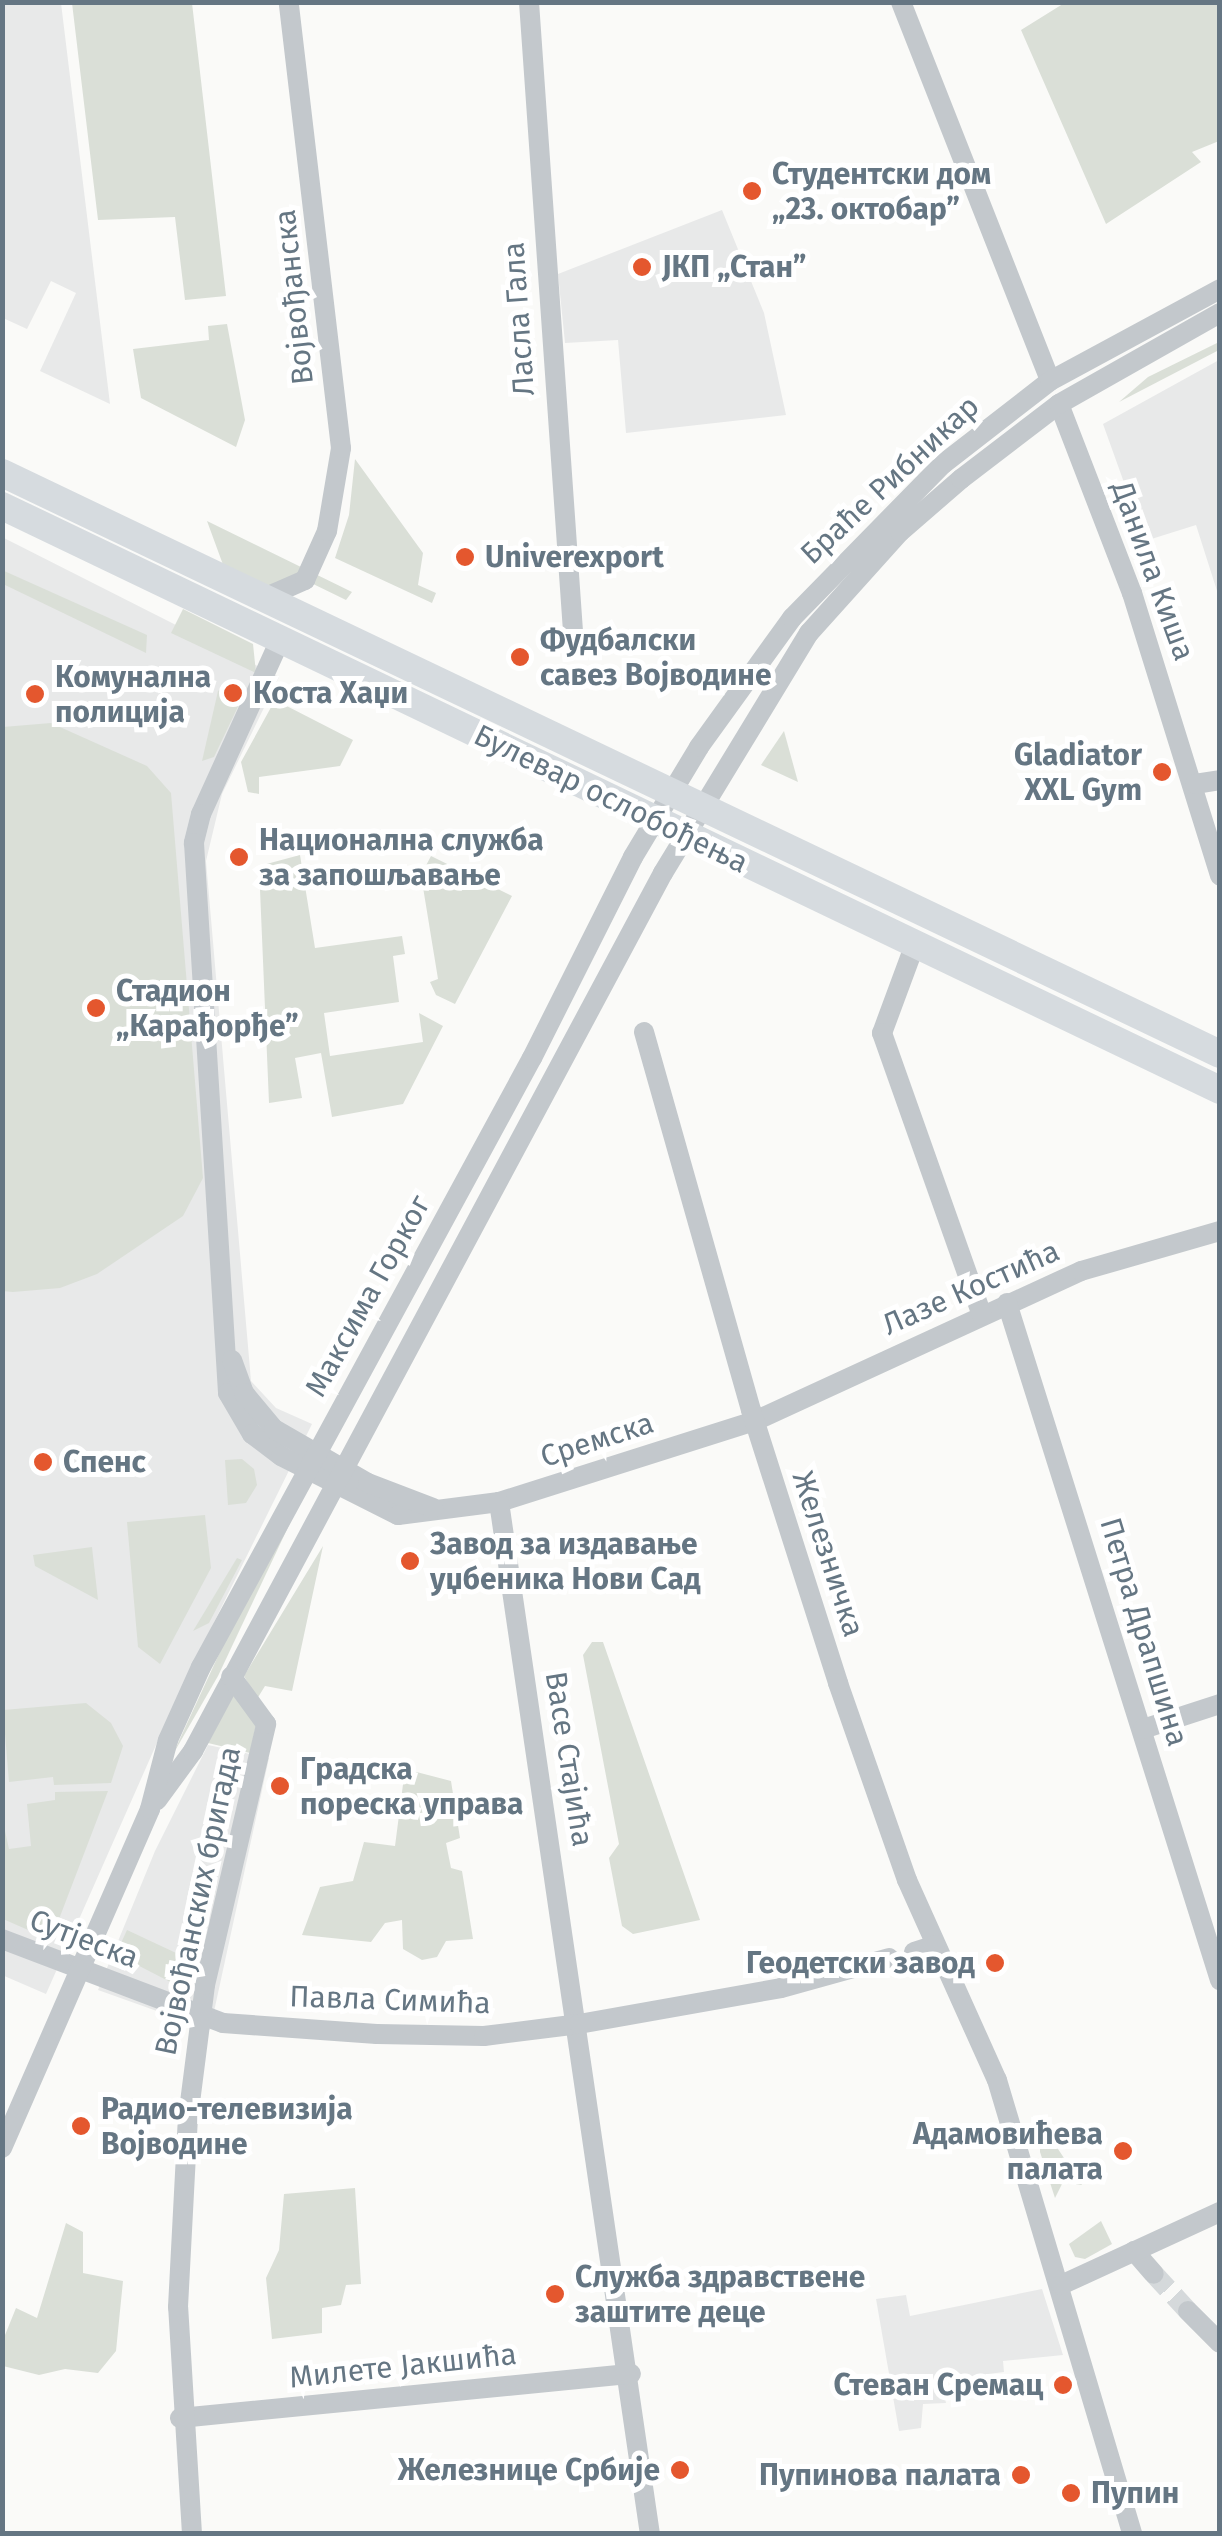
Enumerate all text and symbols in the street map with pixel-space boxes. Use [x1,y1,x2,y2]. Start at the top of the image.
place label: Студентски дом „23. октобар” [772,156,991,226]
marker: Студентски дом „23. октобар” [741,180,763,202]
street label: Војвођанска [267,208,321,386]
street label: Ласла Гала [496,241,542,397]
place label: ЈКП „Стан” [662,249,806,285]
marker: ЈКП „Стан” [631,256,653,278]
street label: Браће Рибникар [793,388,987,572]
street label: Данила Киша [1104,477,1202,665]
place label: Univerexport [485,539,664,575]
marker: Univerexport [454,546,476,568]
place label: Фудбалски савез Војводине [540,622,772,692]
marker: Фудбалски савез Војводине [509,646,531,668]
place label: Комунална полиција [55,659,211,730]
place label: Коста Хаџи [253,675,408,711]
marker: Коста Хаџи [222,682,244,704]
marker: Комунална полиција [24,683,46,705]
street label: Булевар ослобођења [468,717,754,881]
place label: Gladiator XXL Gym [1014,737,1142,808]
marker: Gladiator XXL Gym [1151,761,1173,783]
place label: Национална служба за запошљавање [259,822,544,892]
marker: Национална служба за запошљавање [228,846,250,868]
place label: Стадион „Карађорђе” [116,973,299,1044]
marker: Стадион „Карађорђе” [85,997,107,1019]
street label: Максима Горког [298,1189,438,1403]
street label: Лазе Костића [877,1233,1065,1343]
street label: Сремска [536,1405,658,1475]
place label: Спенс [63,1444,146,1480]
marker: Спенс [32,1451,54,1473]
street label: Железничка [784,1467,872,1641]
street label: Петра Драпшина [1092,1513,1196,1751]
place label: Завод за издавање уџбеника Нови Сад [430,1526,701,1596]
marker: Завод за издавање уџбеника Нови Сад [399,1550,421,1572]
street label: Васе Стајића [537,1669,601,1849]
street label: Војвођанских бригада [148,1743,248,2059]
place label: Градска пореска управа [300,1751,523,1822]
marker: Градска пореска управа [269,1775,291,1797]
street label: Сутјеска [24,1902,144,1976]
place label: Геодетски завод [746,1945,975,1981]
marker: Геодетски завод [984,1952,1006,1974]
street label: Павла Симића [289,1978,491,2022]
place label: Радио-телевизија Војводине [101,2091,353,2162]
marker: Радио-телевизија Војводине [70,2115,92,2137]
place label: Адамовићева палата [913,2116,1103,2186]
marker: Адамовићева палата [1112,2140,1134,2162]
place label: Служба здравствене заштите деце [575,2259,865,2330]
marker: Служба здравствене заштите деце [544,2283,566,2305]
street label: Милете Јакшића [288,2336,518,2396]
place label: Стеван Сремац [833,2367,1043,2403]
marker: Стеван Сремац [1052,2374,1074,2396]
place label: Железнице Србије [398,2452,660,2488]
place label: Пупинова палата [759,2457,1001,2493]
marker: Железнице Србије [669,2459,691,2481]
marker: Пупинова палата [1010,2464,1032,2486]
place label: Пупин [1091,2475,1179,2511]
marker: Пупин [1060,2482,1082,2504]

